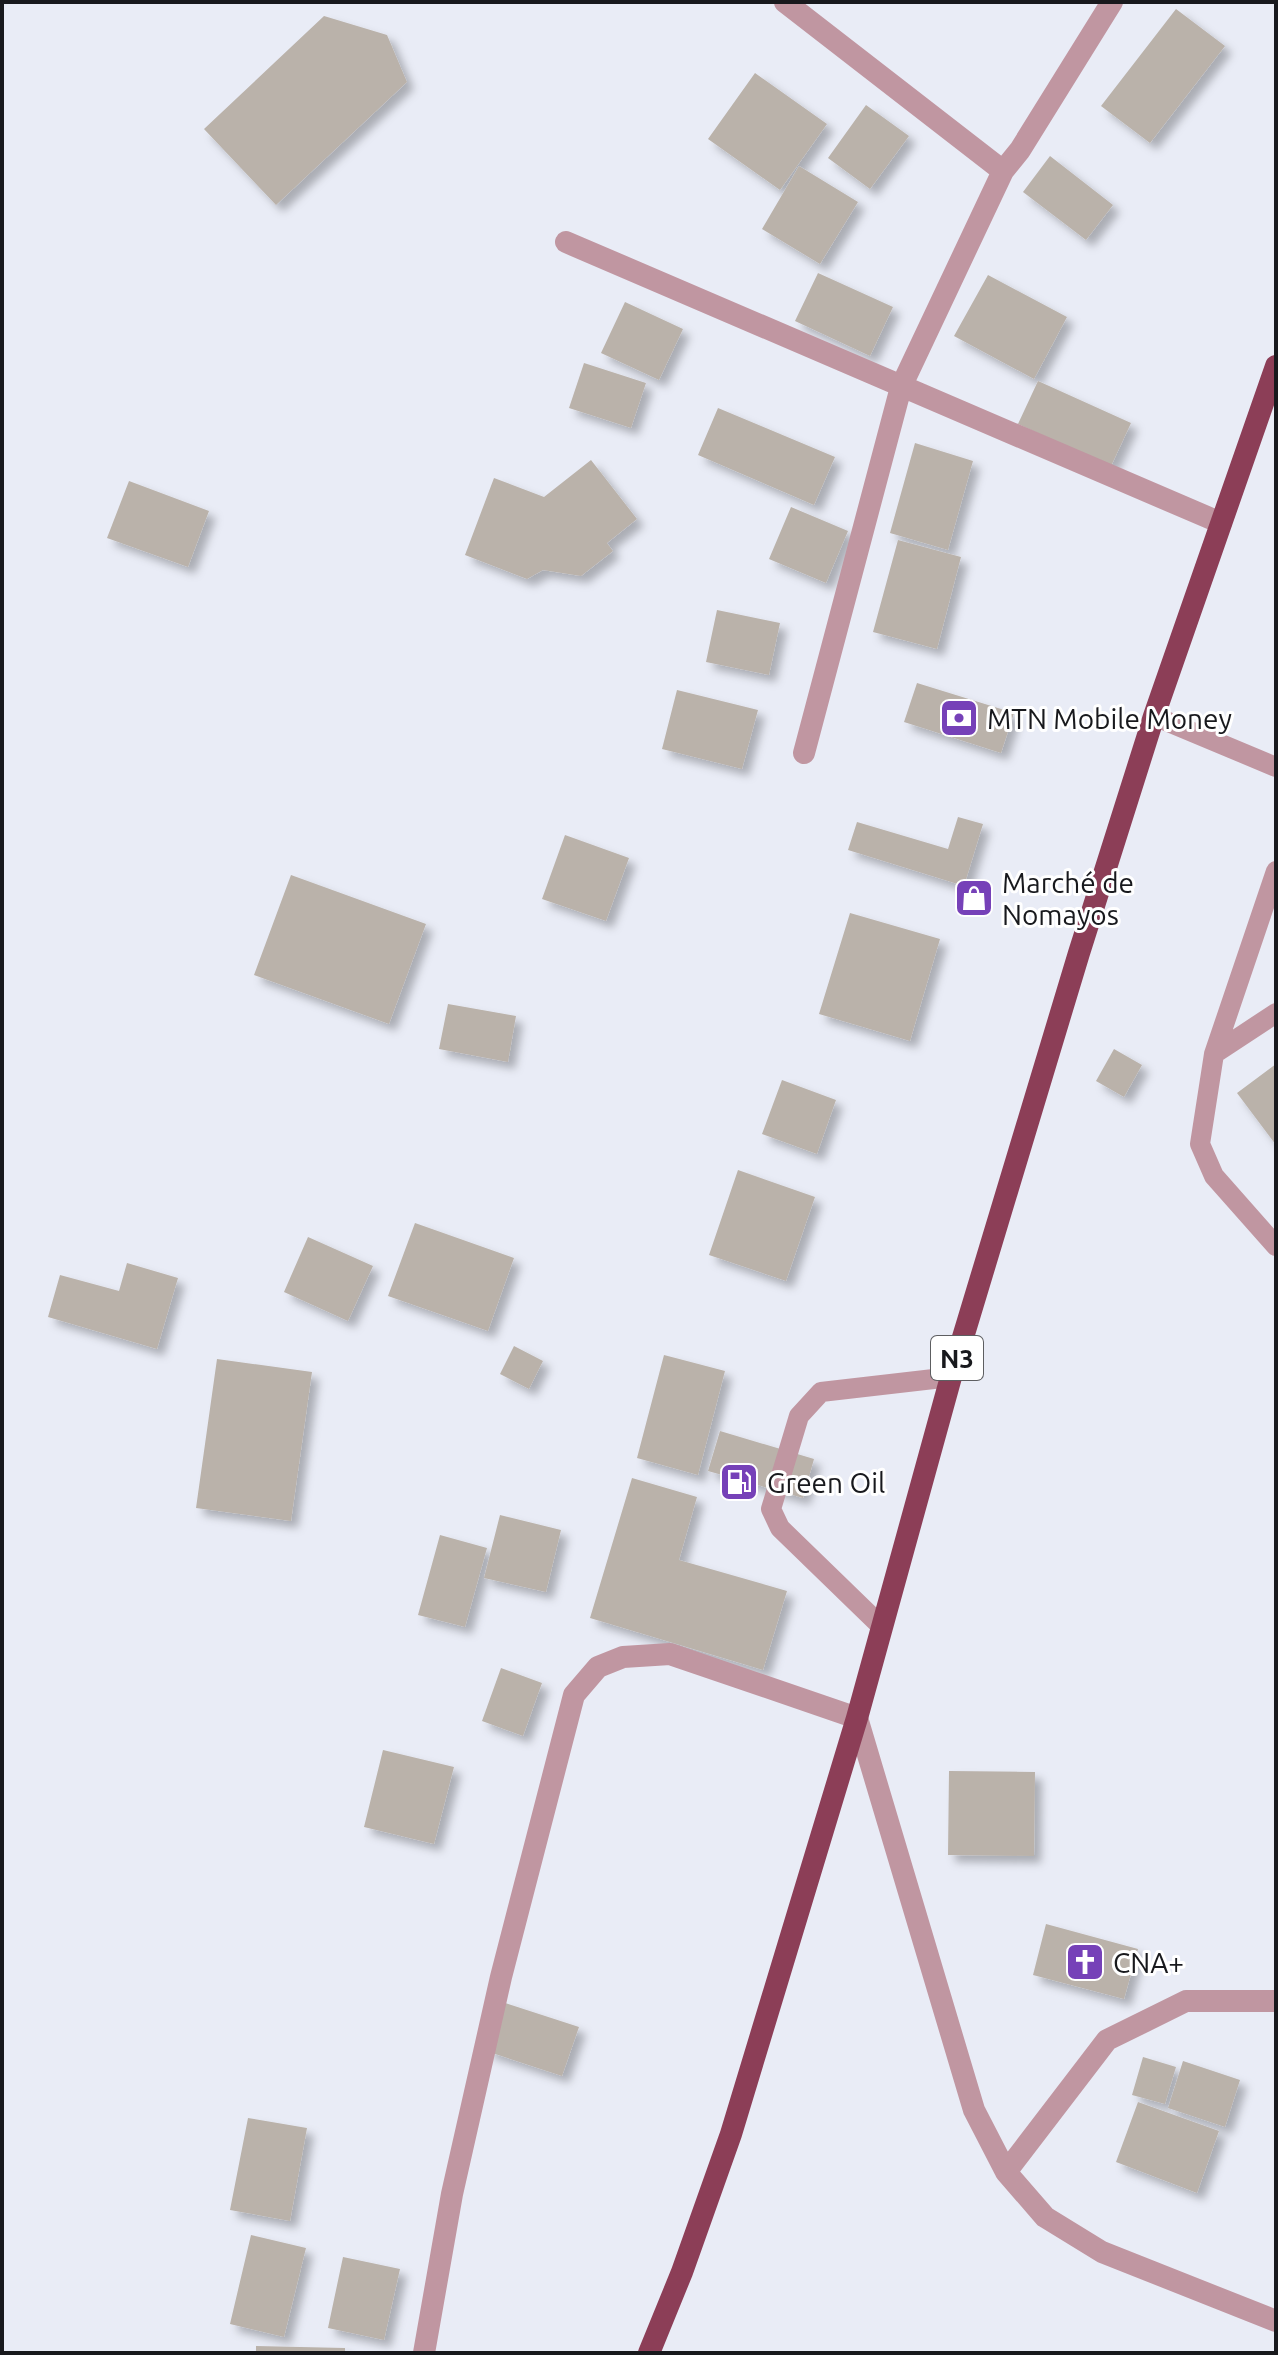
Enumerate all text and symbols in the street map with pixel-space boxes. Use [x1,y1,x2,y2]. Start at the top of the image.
bank icon: MTN Mobile Money [938,697,980,739]
place label: MTN Mobile Money [987,703,1232,734]
place label: Marché de Nomayos [1002,867,1134,930]
shop icon: Marché de Nomayos [953,877,995,919]
road number: N3 [931,1336,983,1380]
fuel station icon: Green Oil [718,1461,760,1503]
place label: Green Oil [767,1467,885,1498]
church icon: CNA+ [1064,1941,1106,1983]
place label: CNA+ [1113,1947,1184,1978]

